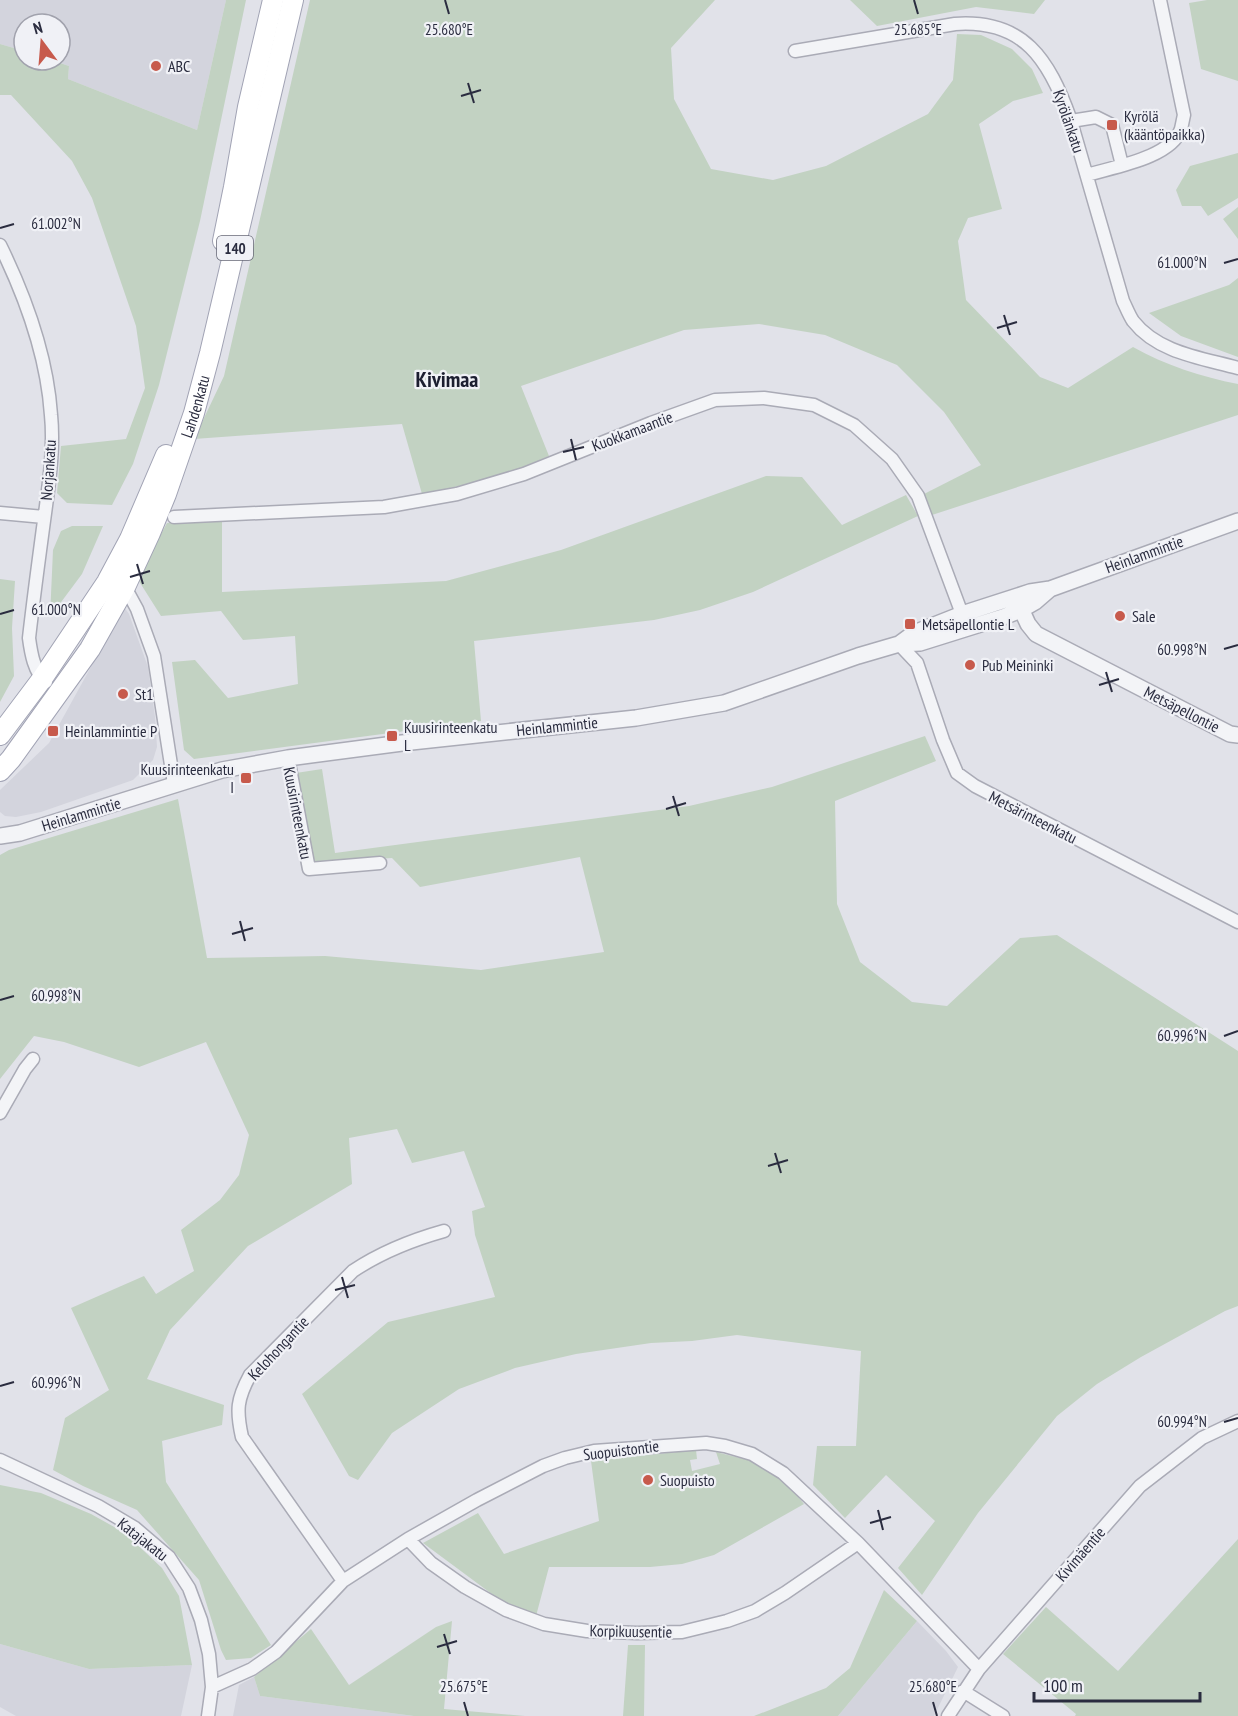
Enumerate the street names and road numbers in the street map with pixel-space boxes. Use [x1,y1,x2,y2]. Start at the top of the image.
street label: Kyrölänkatu [1049,87,1089,155]
road number: 140 [217,236,253,260]
street label: Lahdenkatu [176,373,214,440]
street label: Kuokkamaantie [589,406,675,456]
street label: Norjankatu [36,439,60,501]
street label: Heinlammintie [1102,531,1186,577]
street label: Metsäpellontie [1141,681,1223,737]
street label: Heinlammintie [515,712,599,740]
street label: Kuusirinteenkatu [279,765,317,861]
street label: Metsärinteenkatu [986,786,1080,848]
street label: Heinlammintie [39,793,123,835]
street label: Kelohongantie [243,1312,313,1384]
street label: Suopuistontie [582,1435,660,1465]
street label: Katajakatu [114,1513,172,1565]
street label: Kivimäentie [1051,1523,1109,1585]
street label: Korpikuusentie [590,1620,672,1642]

